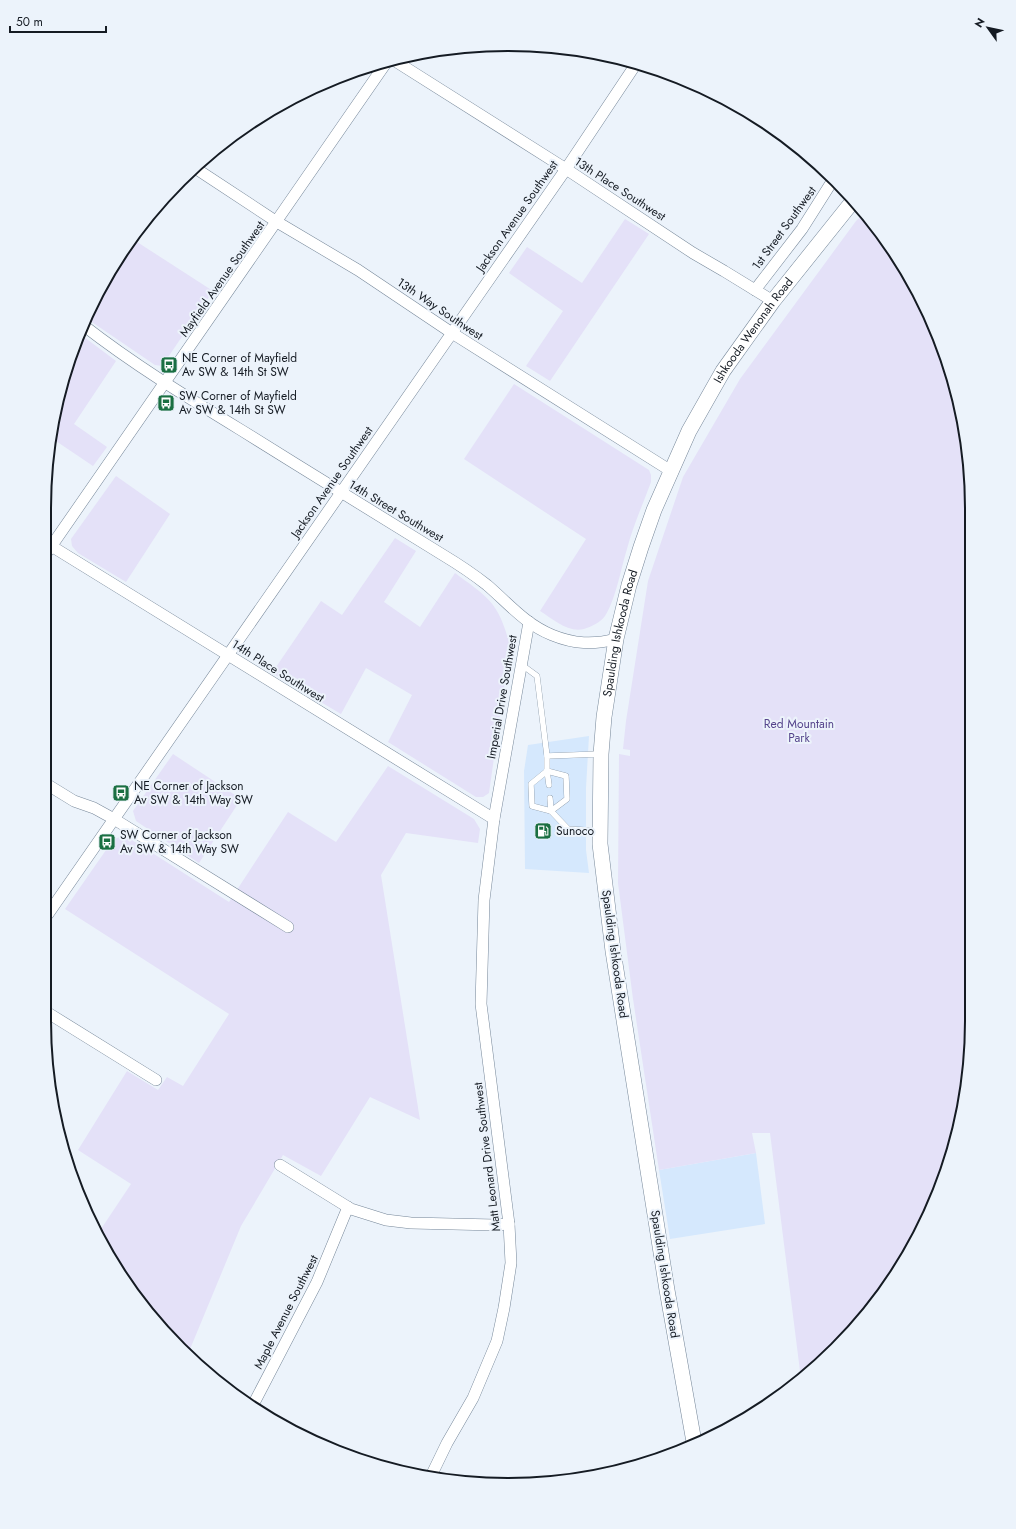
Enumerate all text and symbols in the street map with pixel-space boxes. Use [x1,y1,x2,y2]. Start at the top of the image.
scale bar [10,8,106,34]
north arrow [968,8,1008,48]
text: 50 m [16,13,43,31]
text: N [971,15,989,31]
street label: 13th Place Southwest [571,153,669,225]
street label: Jackson Avenue Southwest [471,157,562,277]
street label: 1st Street Southwest [748,182,821,273]
street label: Mayfield Avenue Southwest [175,217,269,341]
street label: 13th Way Southwest [393,273,487,345]
street label: Ishkooda Wenonah Road [709,274,797,386]
place label: NE Corner of Mayfield Av SW & 14th St SW [182,349,297,381]
bus stop icon: NE Corner of Mayfield Av SW & 14th St SW [159,355,179,375]
place label: SW Corner of Mayfield Av SW & 14th St SW [179,387,297,419]
bus stop icon: SW Corner of Mayfield Av SW & 14th St SW [156,393,176,413]
street label: Jackson Avenue Southwest [286,423,377,543]
street label: 14th Street Southwest [345,476,447,547]
street label: Spaulding Ishkooda Road [598,567,642,698]
street label: Imperial Drive Southwest [482,634,522,760]
street label: 14th Place Southwest [228,635,328,707]
park label: Red Mountain Park [764,715,834,747]
place label: NE Corner of Jackson Av SW & 14th Way SW [134,777,253,809]
bus stop icon: NE Corner of Jackson Av SW & 14th Way SW [111,783,131,803]
fuel station icon: Sunoco [533,821,553,841]
place label: Sunoco [556,822,594,840]
place label: SW Corner of Jackson Av SW & 14th Way SW [120,826,239,858]
bus stop icon: SW Corner of Jackson Av SW & 14th Way SW [97,832,117,852]
street label: Spaulding Ishkooda Road [597,889,633,1019]
street label: Matt Leonard Drive Southwest [469,1081,505,1233]
street label: Spaulding Ishkooda Road [646,1209,684,1339]
street label: Maple Avenue Southwest [249,1252,323,1372]

